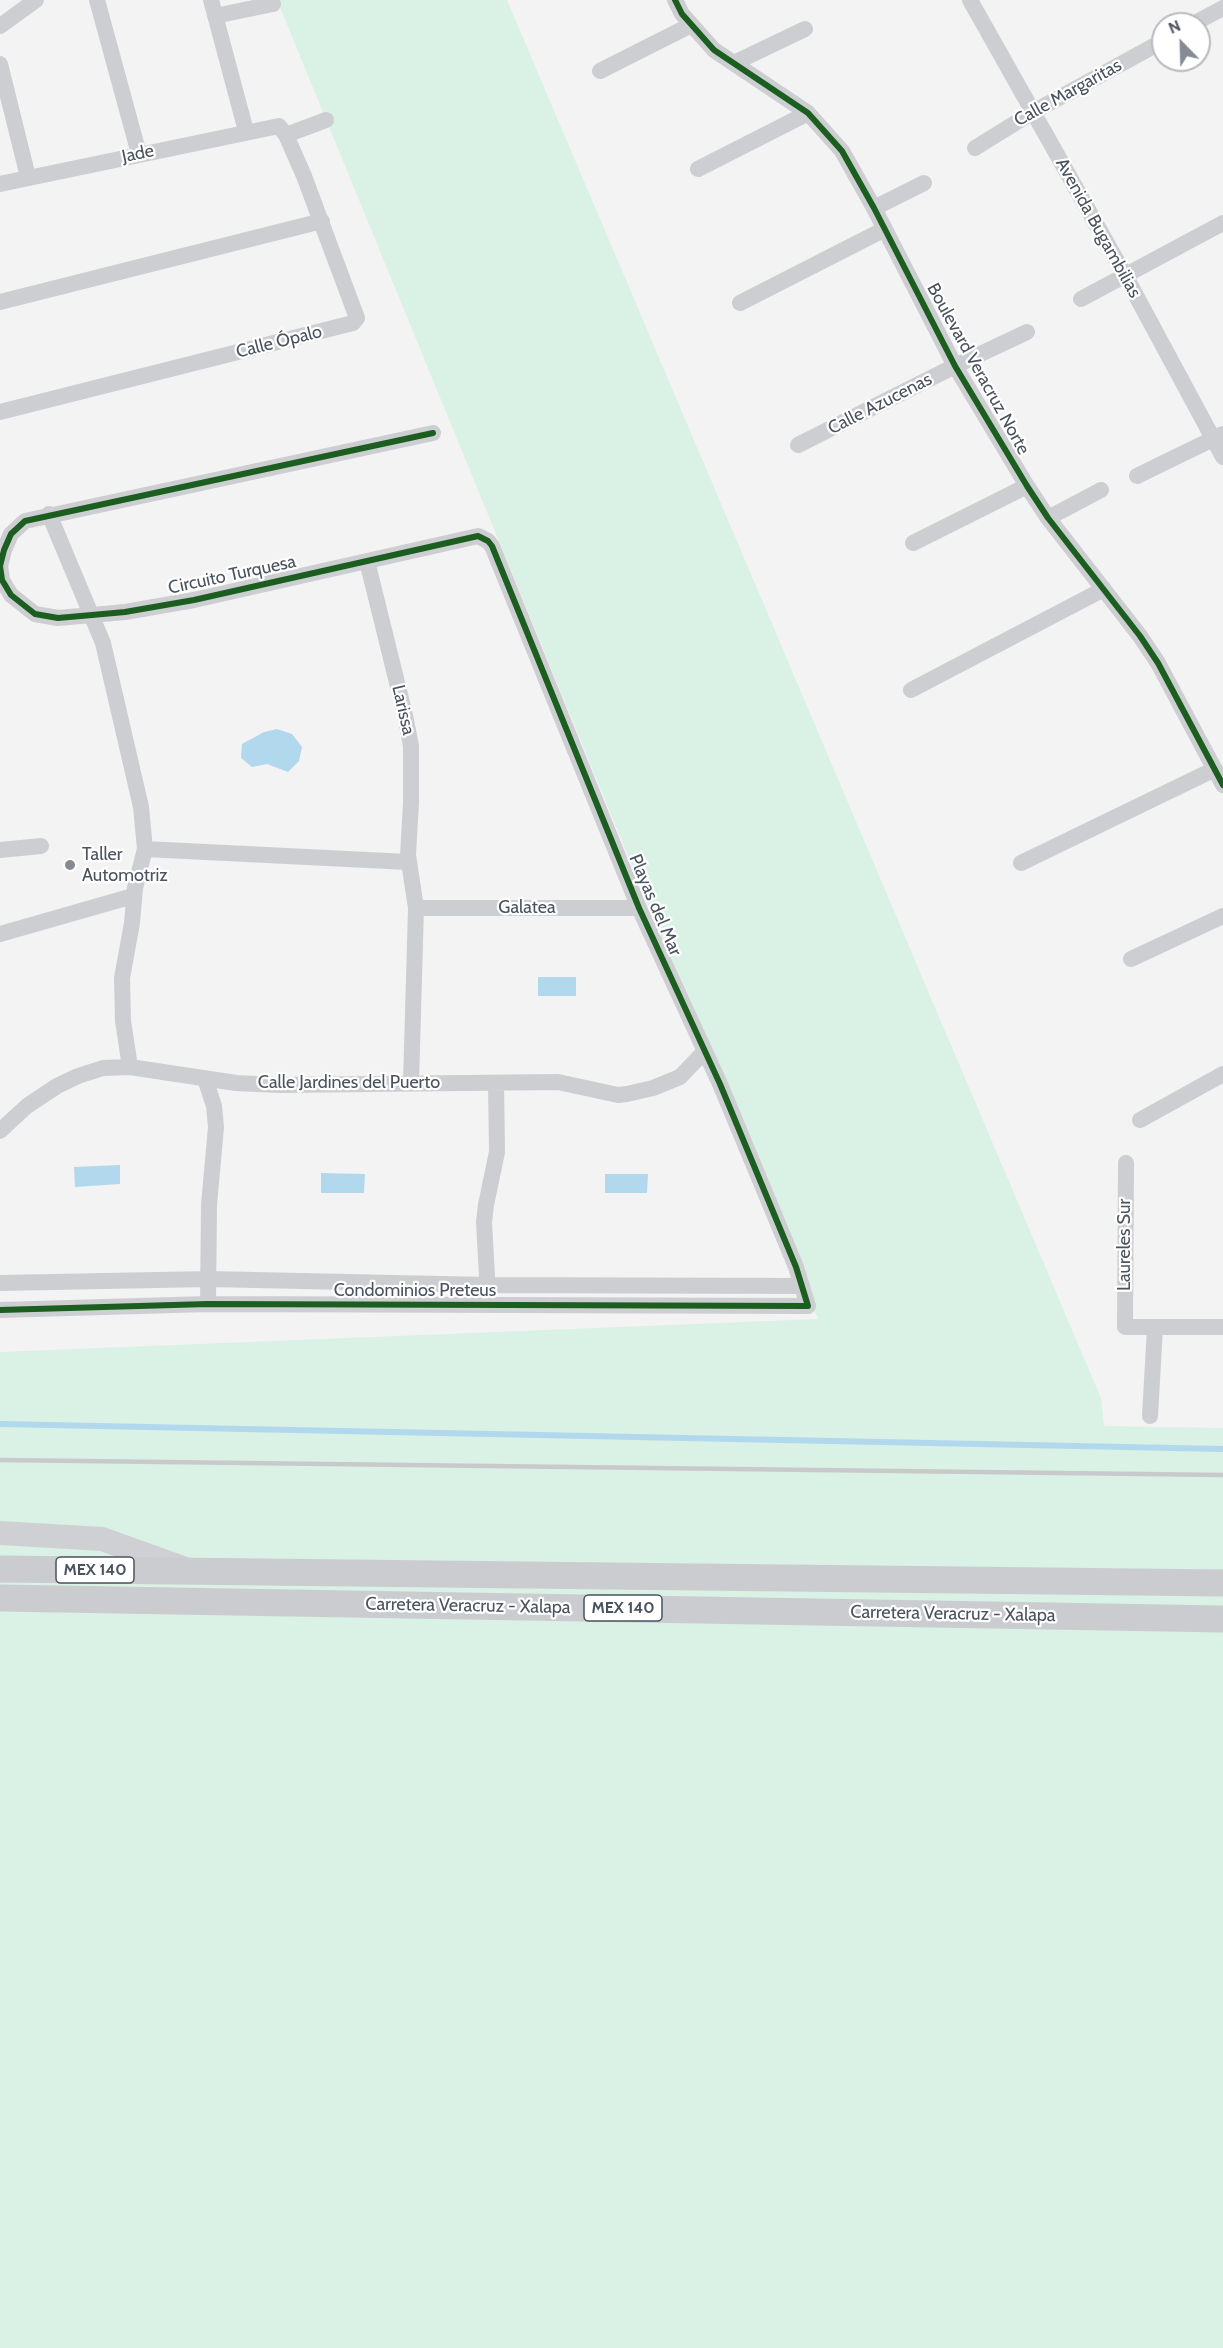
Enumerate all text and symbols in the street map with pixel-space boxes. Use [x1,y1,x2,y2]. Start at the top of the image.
north arrow [1151,12,1211,72]
text: N [1166,16,1183,38]
street label: Calle Margaritas [1011,55,1125,131]
street label: Jade [120,140,156,168]
street label: Avenida Bugambilias [1051,154,1145,302]
street label: Boulevard Veracruz Norte [922,280,1034,458]
street label: Calle Ópalo [234,321,324,363]
street label: Calle Azucenas [824,369,936,439]
street label: Circuito Turquesa [166,551,298,599]
street label: Larissa [387,683,419,737]
place label: Taller Automotriz [82,844,168,886]
street label: Playas del Mar [624,851,686,959]
marker: Taller Automotriz [63,858,77,872]
street label: Galatea [498,897,556,919]
street label: Calle Jardines del Puerto [258,1072,440,1094]
street label: Laureles Sur [1114,1199,1136,1291]
street label: Condominios Preteus [334,1280,496,1302]
road number: MEX 140 [56,1557,134,1583]
street label: Carretera Veracruz - Xalapa [365,1593,571,1619]
road number: MEX 140 [584,1595,662,1621]
street label: Carretera Veracruz - Xalapa [850,1601,1056,1627]

